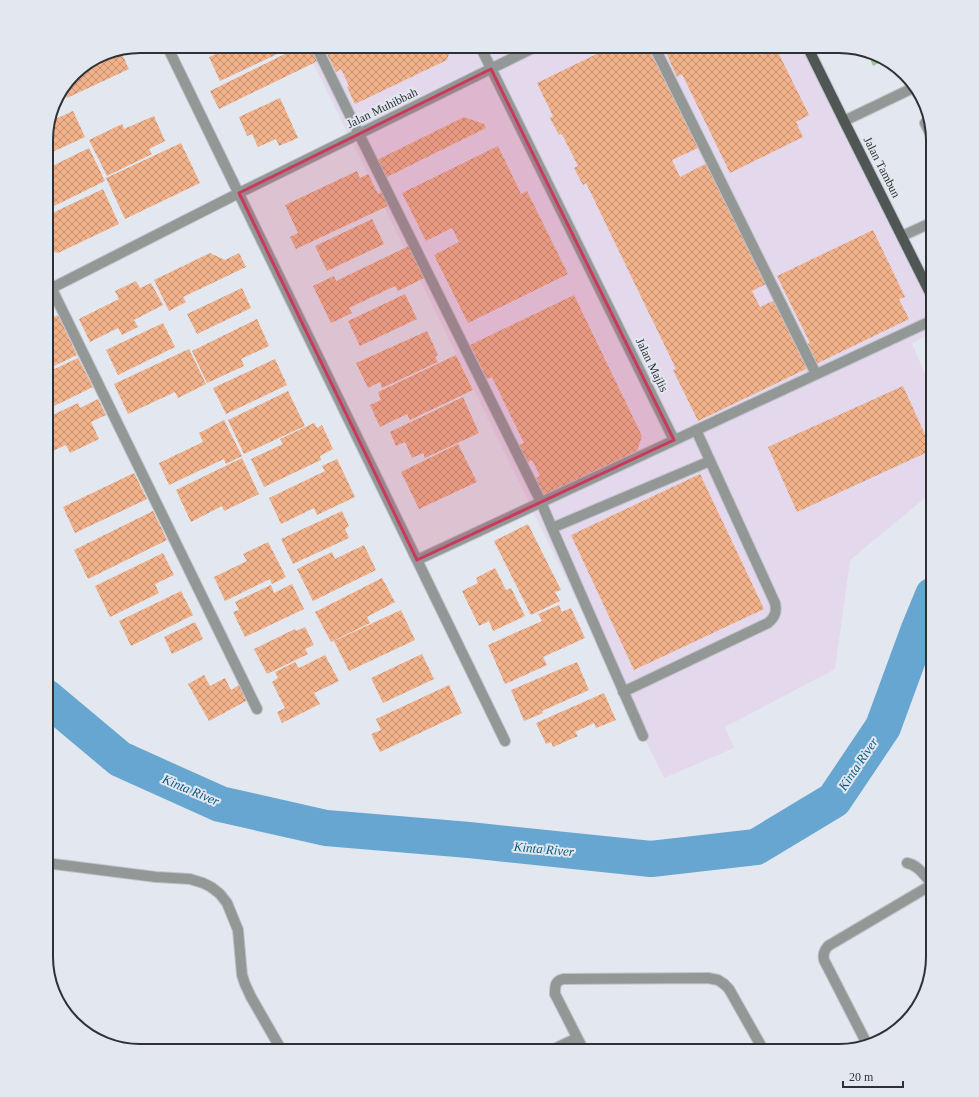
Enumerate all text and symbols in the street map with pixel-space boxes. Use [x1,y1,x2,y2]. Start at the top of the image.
street label: Jalan Muhibbah [344,85,420,131]
street label: Jalan Tambun [861,134,903,200]
street label: Jalan Majlis [633,336,671,395]
water label: Kinta River [834,734,882,794]
water label: Kinta River [159,771,223,809]
water label: Kinta River [512,839,576,859]
scale bar [843,1063,903,1089]
text: 20 m [849,1070,874,1084]

